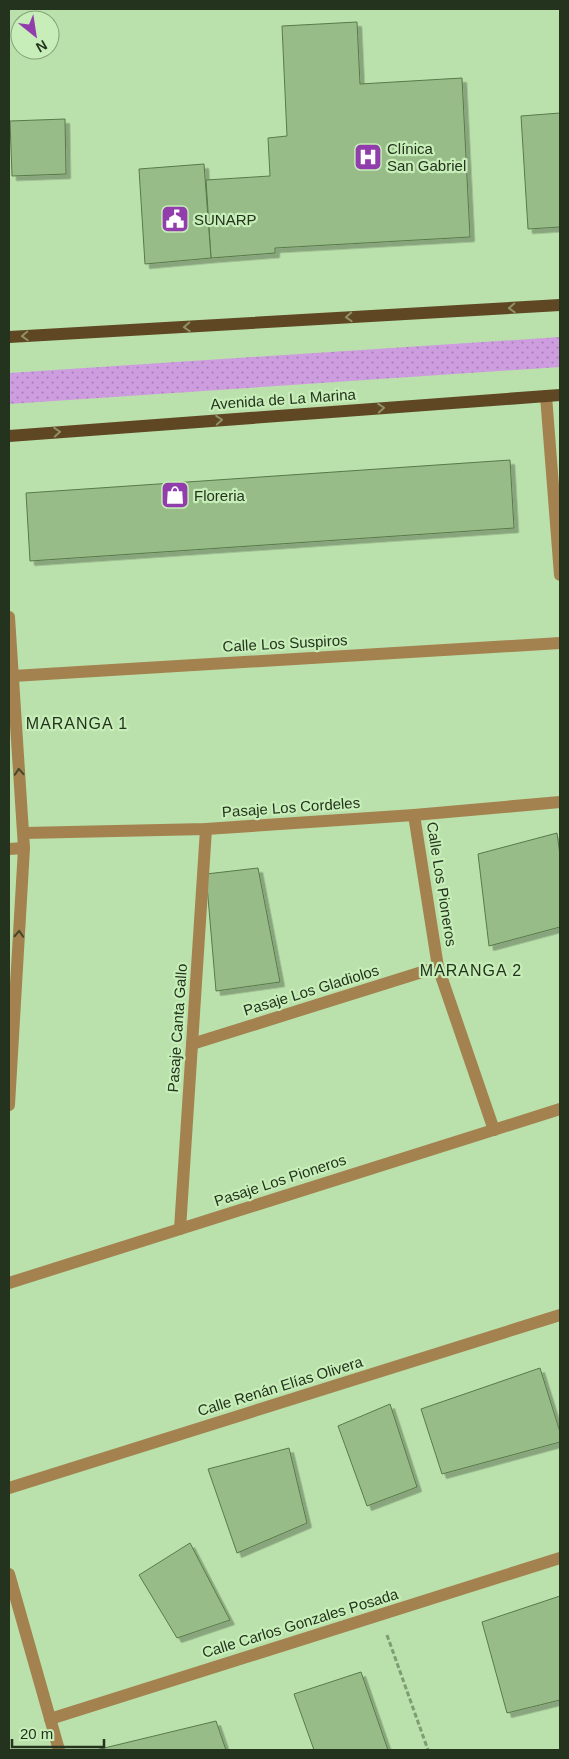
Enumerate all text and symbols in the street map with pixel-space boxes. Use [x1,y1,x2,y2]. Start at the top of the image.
north arrow [10,10,60,60]
text: N [33,37,50,56]
place label: Clínica San Gabriel [387,140,466,174]
hospital icon: Clínica San Gabriel [353,142,383,172]
public building icon: SUNARP [160,204,190,234]
place label: SUNARP [194,211,257,228]
one-way arrow [507,303,515,314]
one-way arrow [345,312,353,323]
one-way arrow [183,321,191,332]
one-way arrow [21,330,29,341]
street label: Avenida de La Marina [210,385,357,413]
one-way arrow [378,403,386,414]
one-way arrow [216,415,224,426]
one-way arrow [54,427,62,438]
shop icon: Floreria [160,480,190,510]
place label: Floreria [194,487,246,504]
street label: Calle Los Suspiros [222,631,348,655]
district label: MARANGA 1 [26,715,128,732]
one-way arrow [14,767,25,775]
street label: Pasaje Los Cordeles [221,794,361,820]
street label: Calle Los Pioneros [424,820,460,948]
one-way arrow [14,930,25,938]
street label: Pasaje Los Gladiolos [241,961,381,1019]
district label: MARANGA 2 [420,962,522,979]
street label: Pasaje Canta Gallo [164,963,190,1093]
street label: Pasaje Los Pioneros [212,1151,348,1209]
street label: Calle Renán Elías Olivera [195,1353,365,1419]
street label: Calle Carlos Gonzales Posada [200,1585,401,1661]
scale bar [12,1716,105,1748]
text: 20 m [20,1725,53,1742]

